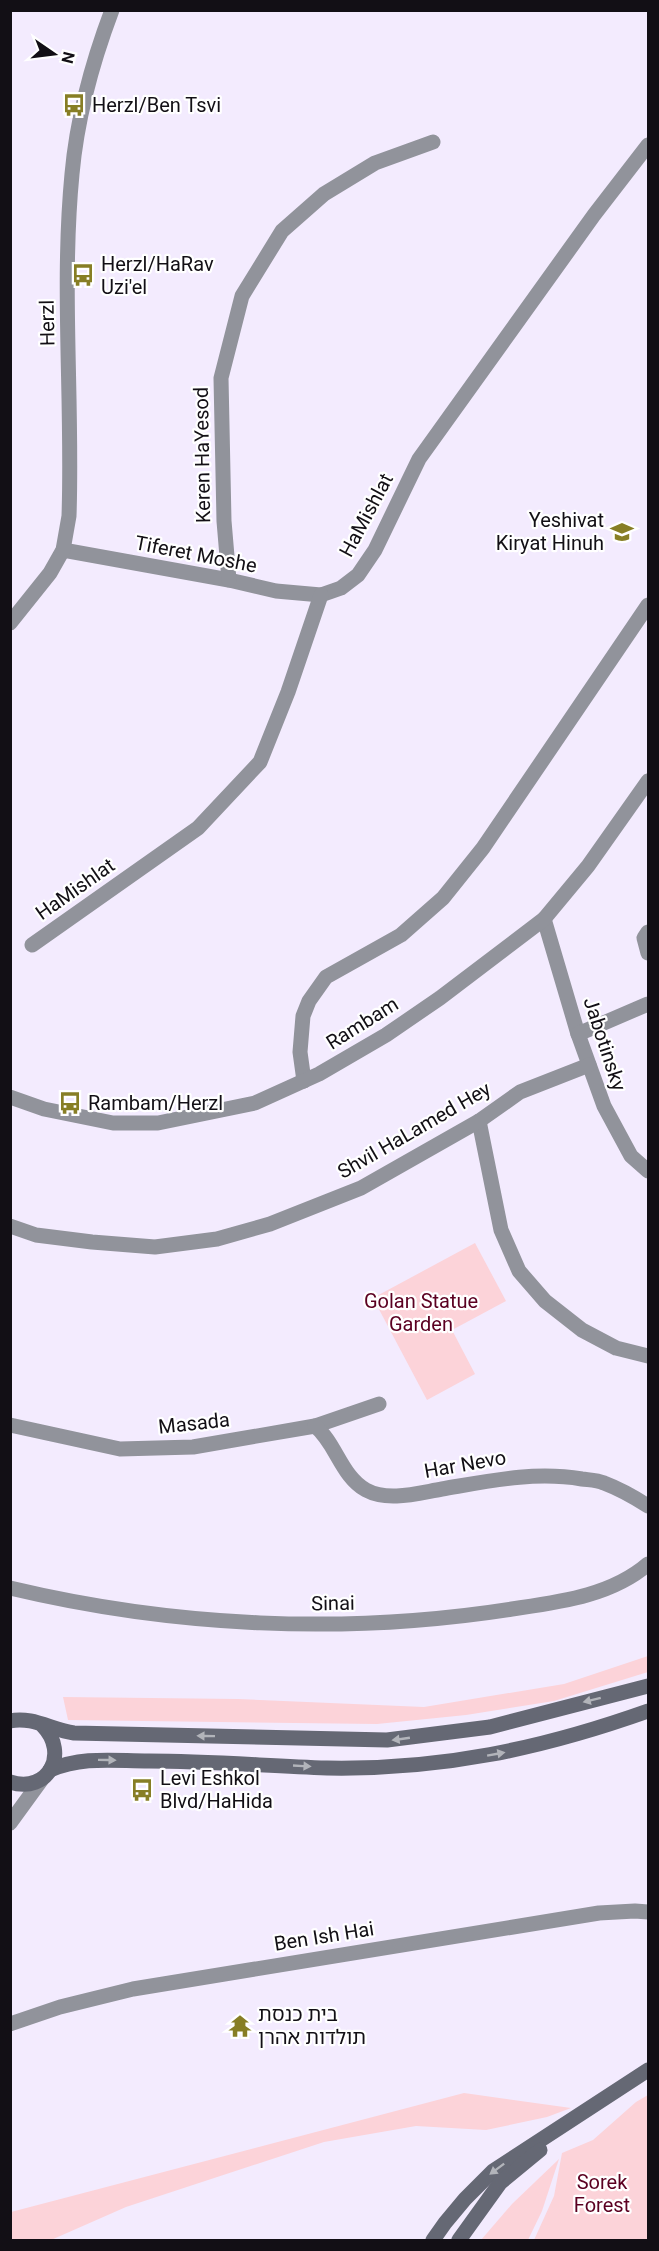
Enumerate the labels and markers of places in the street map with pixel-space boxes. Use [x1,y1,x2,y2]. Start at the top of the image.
bus stop icon: Herzl/Ben Tsvi [61,92,87,118]
place label: Herzl/Ben Tsvi [92,93,221,117]
place label: Herzl/HaRav Uzi'el [101,252,214,299]
bus stop icon: Herzl/HaRav Uzi'el [70,262,96,288]
place label: Yeshivat Kiryat Hinuh [496,508,604,555]
school or university icon: Yeshivat Kiryat Hinuh [609,519,635,545]
bus stop icon: Rambam/Herzl [57,1090,83,1116]
place label: Rambam/Herzl [88,1091,223,1115]
place label: Levi Eshkol Blvd/HaHida [160,1766,273,1813]
bus stop icon: Levi Eshkol Blvd/HaHida [129,1777,155,1803]
place label: בית כנסת תולדות אהרן [258,2002,366,2049]
temple icon: בית כנסת תולדות אהרן [227,2013,253,2039]

